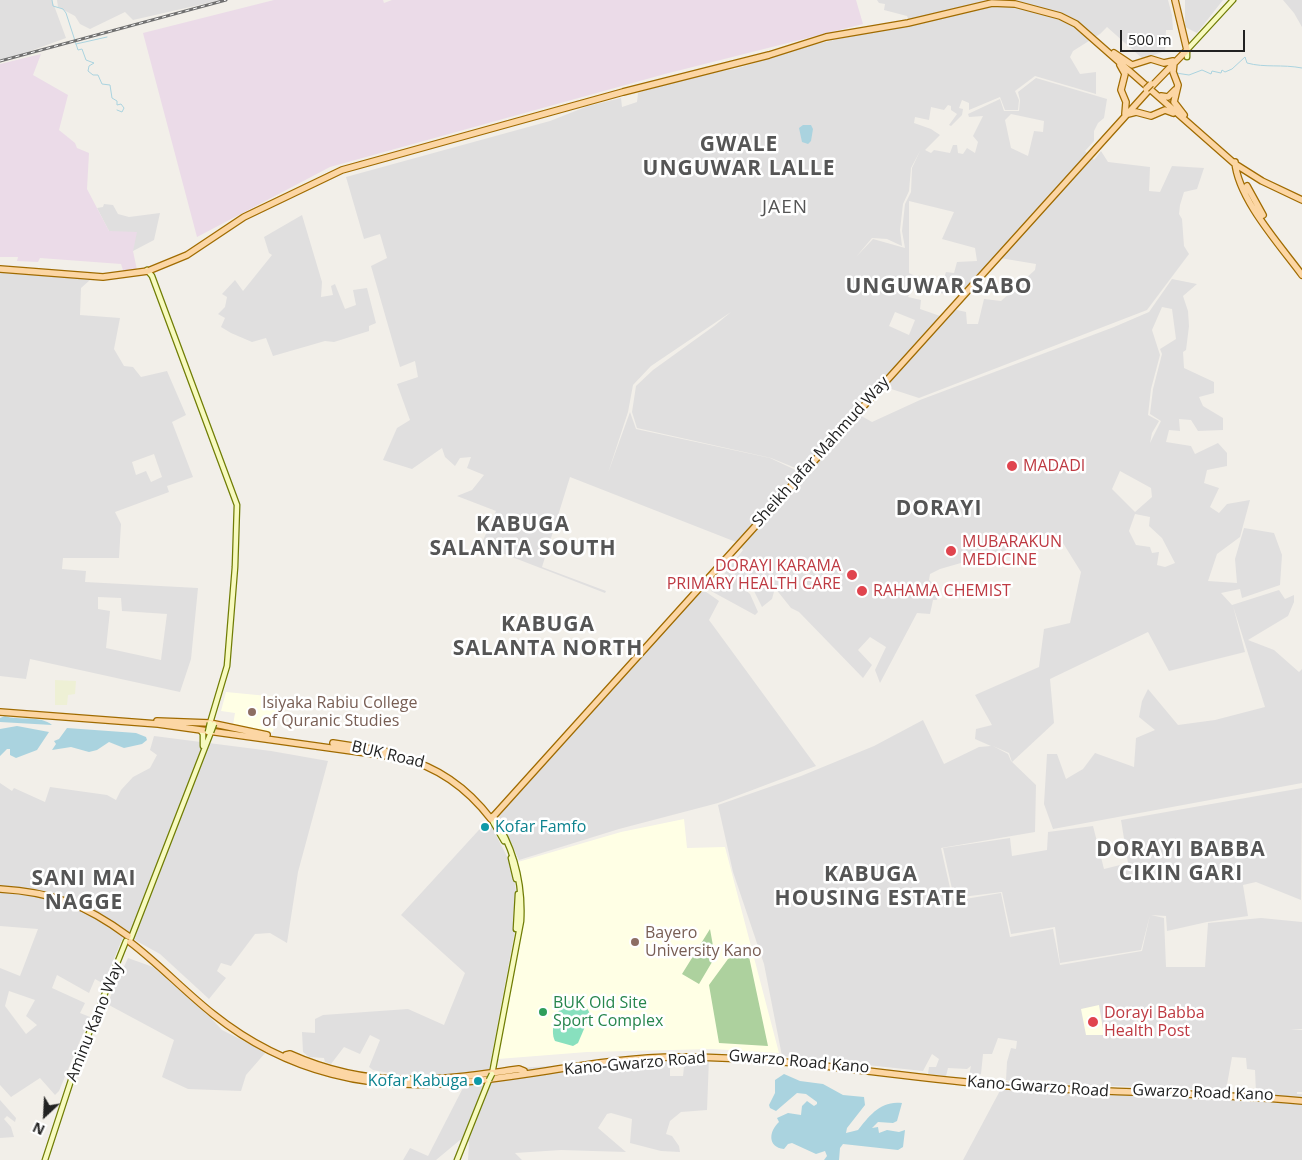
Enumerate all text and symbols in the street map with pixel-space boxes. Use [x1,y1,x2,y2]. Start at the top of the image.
scale bar [1122,20,1247,52]
text: 500 m [1128,29,1172,49]
district label: GWALE UNGUWAR LALLE [641,132,837,182]
district label: JAEN [762,197,808,219]
district label: UNGUWAR SABO [844,274,1034,300]
street label: Sheikh Jafar Mahmud Way [748,373,894,531]
place label: MADADI [1023,456,1085,476]
marker: MADADI [1005,459,1019,473]
district label: DORAYI [895,496,983,522]
district label: KABUGA SALANTA SOUTH [428,512,618,562]
place label: MUBARAKUN MEDICINE [962,532,1062,570]
marker: MUBARAKUN MEDICINE [944,544,958,558]
place label: DORAYI KARAMA PRIMARY HEALTH CARE [667,556,841,594]
marker: DORAYI KARAMA PRIMARY HEALTH CARE [845,568,859,582]
place label: RAHAMA CHEMIST [873,581,1011,601]
marker: RAHAMA CHEMIST [855,584,869,598]
district label: KABUGA SALANTA NORTH [451,612,645,662]
place label: Isiyaka Rabiu College of Quranic Studies [262,693,417,731]
marker: Isiyaka Rabiu College of Quranic Studies [246,706,258,718]
street label: BUK Road [350,737,426,773]
place label: Kofar Famfo [495,817,586,837]
marker: Kofar Famfo [479,821,491,833]
district label: DORAYI BABBA CIKIN GARI [1095,837,1267,887]
district label: KABUGA HOUSING ESTATE [773,862,969,912]
district label: SANI MAI NAGGE [31,866,137,916]
place label: Bayero University Kano [645,923,762,961]
marker: Bayero University Kano [629,936,641,948]
street label: Aminu Kano Way [62,960,128,1084]
place label: BUK Old Site Sport Complex [553,993,663,1031]
place label: Dorayi Babba Health Post [1104,1003,1205,1041]
marker: BUK Old Site Sport Complex [537,1006,549,1018]
marker: Dorayi Babba Health Post [1086,1015,1100,1029]
street label: Gwarzo Road Kano [728,1046,870,1078]
street label: Kano-Gwarzo Road [563,1048,707,1080]
place label: Kofar Kabuga [368,1071,468,1091]
street label: Kano-Gwarzo Road [966,1072,1110,1102]
marker: Kofar Kabuga [472,1075,484,1087]
street label: Gwarzo Road Kano [1132,1081,1274,1105]
north arrow [20,1090,70,1140]
text: N [29,1118,48,1140]

